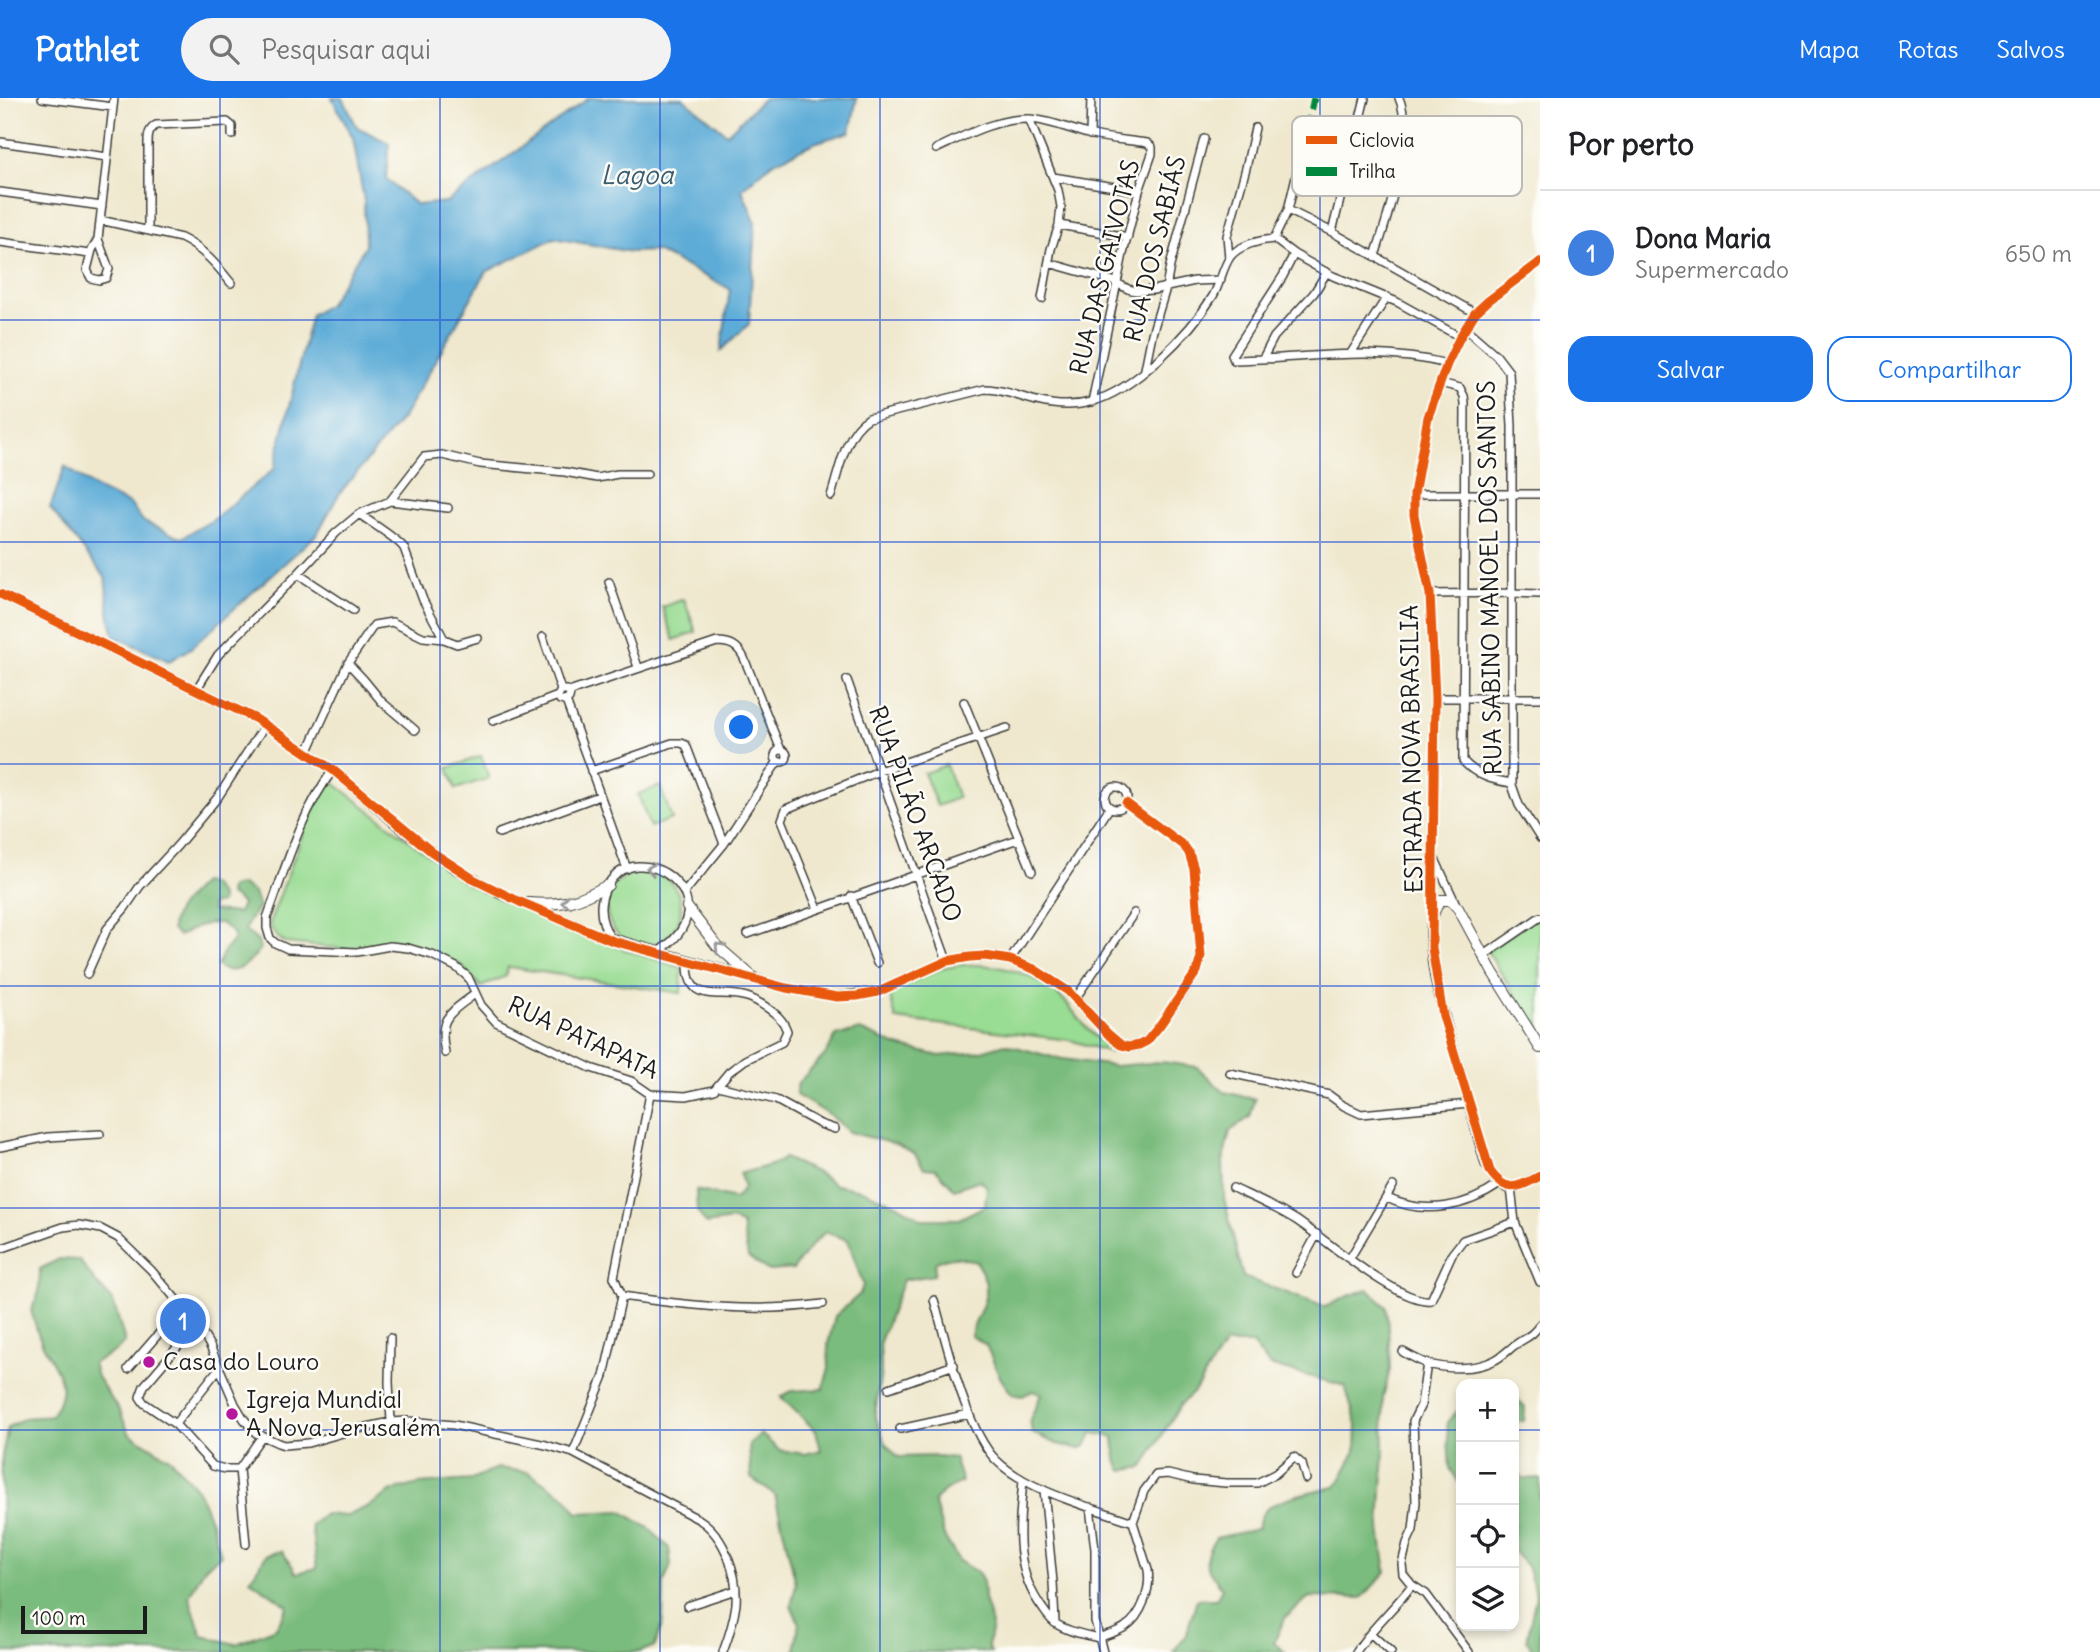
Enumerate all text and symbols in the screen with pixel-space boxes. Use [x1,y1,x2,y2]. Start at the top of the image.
search box [181,18,671,81]
text: Pathlet [35,28,139,70]
icon: search [205,30,243,68]
text: Pesquisar aqui [261,33,431,66]
text: Mapa [1799,34,1859,64]
text: Rotas [1897,34,1959,64]
text: Salvos [1997,34,2065,64]
legend [1292,116,1522,196]
text: Por perto [1568,125,1694,163]
text: Ciclovia [1349,128,1415,152]
street label: RUA DOS SABIÁS [1116,153,1192,345]
street label: RUA DAS GAIVOTAS [1063,156,1145,377]
water label: Lagoa [601,158,674,191]
text: Trilha [1349,159,1396,183]
text: Dona Maria [1635,222,1771,255]
text: 1 [1586,239,1596,268]
text: 650 m [2005,239,2072,268]
text: Supermercado [1635,255,1789,284]
button: Salvar [1568,336,1813,402]
button: Compartilhar [1827,336,2072,402]
street label: RUA SABINO MANOEL DOS SANTOS [1471,380,1507,776]
street label: ESTRADA NOVA BRASILIA [1393,605,1429,893]
street label: RUA PILÃO ARCADO [863,702,969,926]
your location [724,710,758,744]
one-way arrow [645,862,657,877]
one-way arrow [560,894,572,909]
one-way arrow [715,942,728,955]
street label: RUA PATAPATA [503,989,663,1085]
pin: 1 [160,1295,206,1347]
place label: Casa do Louro [163,1346,319,1376]
marker: Casa do Louro [141,1354,157,1370]
map controls [1456,1379,1519,1631]
button: + [1456,1379,1519,1442]
place label: Igreja Mundial A Nova Jerusalém [246,1384,441,1442]
marker: Igreja Mundial A Nova Jerusalém [224,1406,240,1422]
button: − [1456,1442,1519,1505]
button: locate [1456,1505,1519,1568]
button: layers [1456,1568,1519,1631]
scale bar [21,1603,147,1635]
text: 100 m [32,1606,86,1630]

